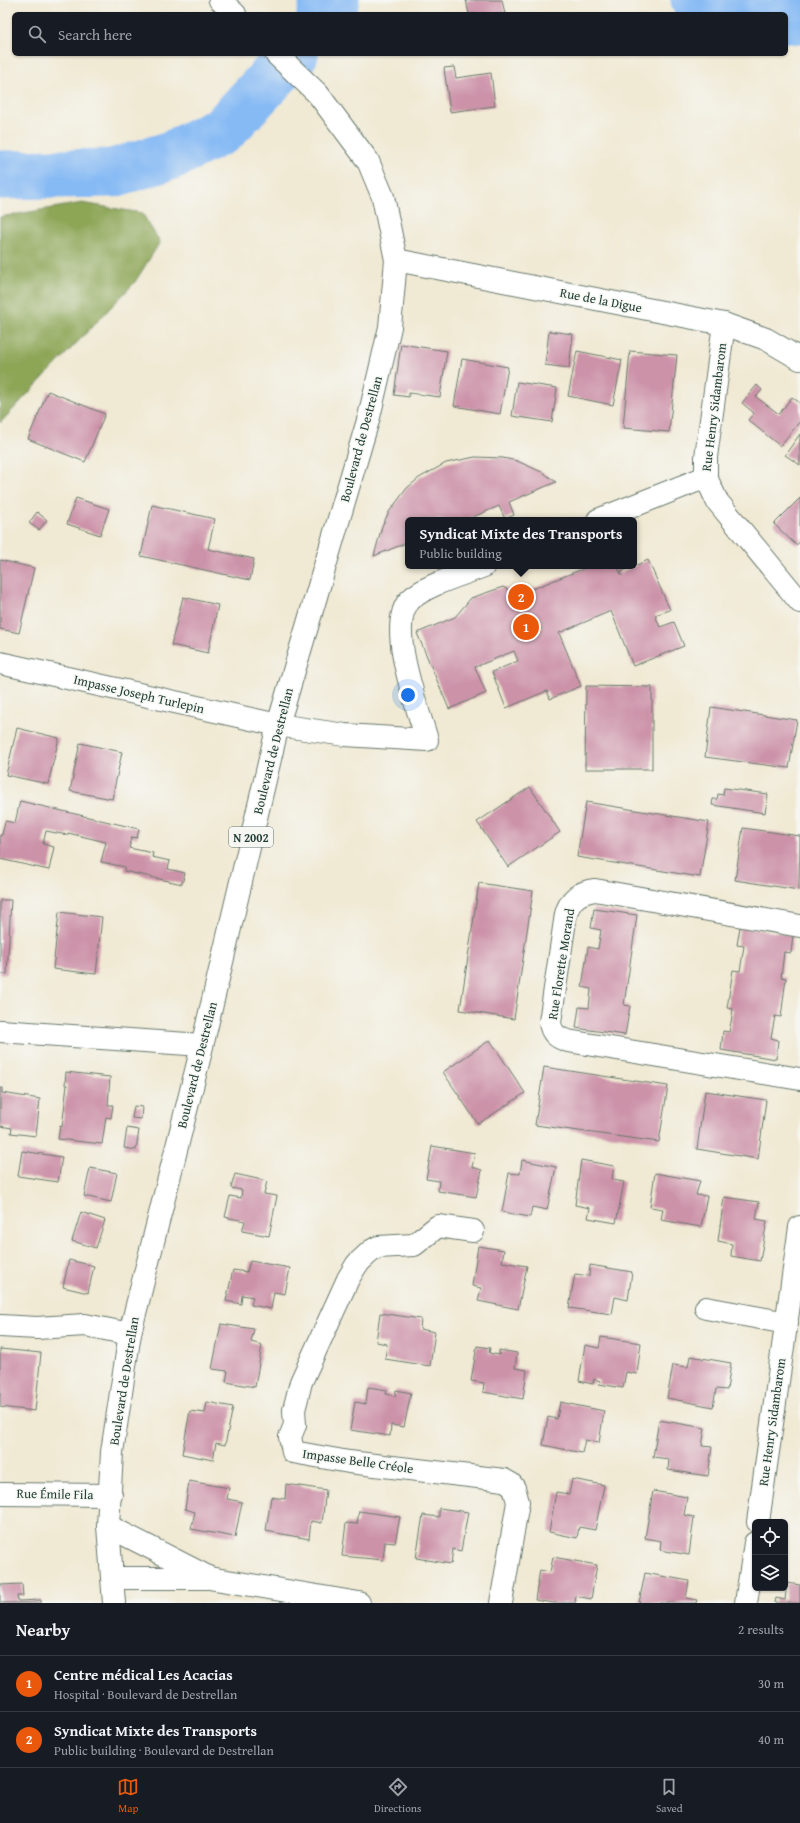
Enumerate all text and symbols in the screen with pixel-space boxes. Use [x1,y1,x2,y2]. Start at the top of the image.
search box [12,12,788,56]
icon: search [26,23,48,45]
text: Search here [58,24,132,45]
street label: Rue de la Digue [558,283,644,317]
street label: Rue Henry Sidambarom [697,341,731,472]
street label: Boulevard de Destrellan [335,373,387,504]
popup [405,517,637,569]
text: Syndicat Mixte des Transports [420,523,622,544]
text: Public building [420,544,502,563]
pin: 2 [508,582,534,612]
pin: 1 [513,612,539,642]
street label: Impasse Joseph Turlepin [72,670,207,718]
street label: Boulevard de Destrellan [248,685,298,816]
your location [398,685,418,705]
road number: N 2002 [229,827,273,847]
street label: Rue Florette Morand [543,907,579,1021]
street label: Boulevard de Destrellan [172,999,222,1130]
street label: Boulevard de Destrellan [104,1315,144,1447]
street label: Rue Henry Sidambarom [754,1356,790,1487]
street label: Impasse Belle Créole [301,1444,415,1478]
street label: Rue Émile Fila [16,1484,94,1504]
map controls [752,1519,788,1591]
button: locate [752,1519,788,1555]
button: layers [752,1555,788,1591]
text: Nearby [16,1617,70,1642]
text: 2 results [738,1620,784,1639]
text: Centre médical Les Acacias [54,1664,233,1685]
text: 1 [26,1674,32,1693]
text: 30 m [758,1674,784,1693]
text: Hospital · Boulevard de Destrellan [54,1685,237,1704]
text: Syndicat Mixte des Transports [54,1720,257,1741]
text: 2 [26,1730,32,1749]
text: 40 m [758,1730,784,1749]
text: Public building · Boulevard de Destrellan [54,1741,274,1760]
tab: Map [117,1776,139,1816]
tab: Directions [374,1776,421,1816]
tab: Saved [656,1776,683,1816]

